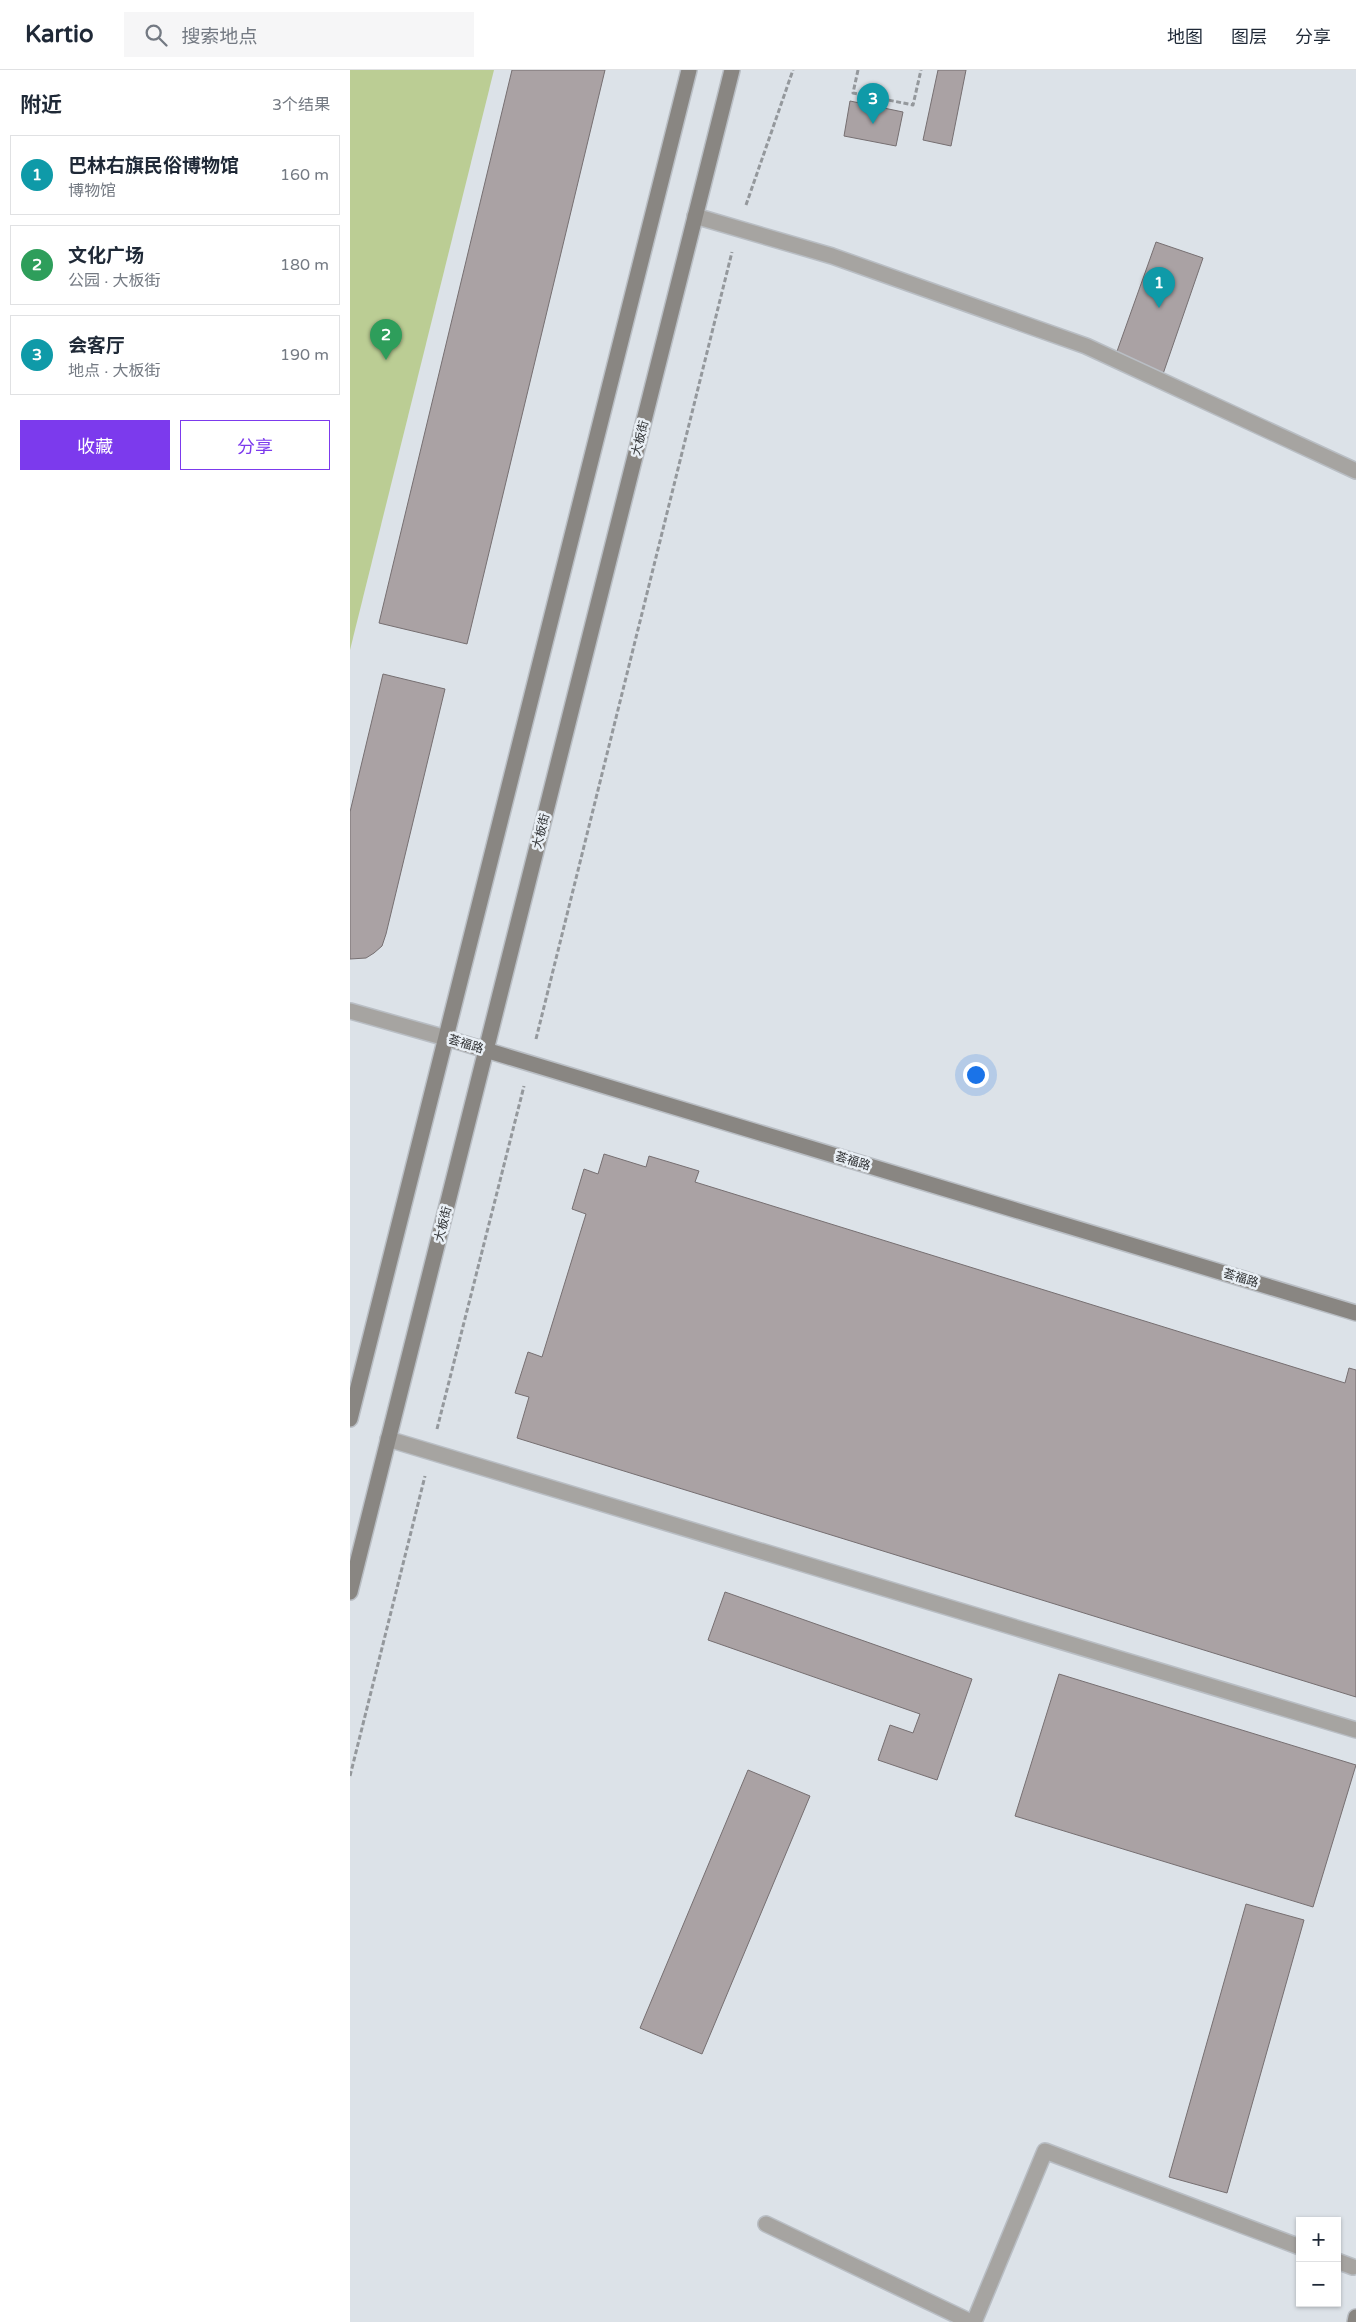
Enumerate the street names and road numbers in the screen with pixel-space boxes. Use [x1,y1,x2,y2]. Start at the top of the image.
street label: 大板街 [629,419,651,457]
street label: 大板街 [530,812,552,850]
street label: 荟福路 [447,1032,485,1056]
street label: 荟福路 [834,1149,872,1173]
street label: 大板街 [432,1205,454,1243]
street label: 荟福路 [1222,1266,1260,1290]

